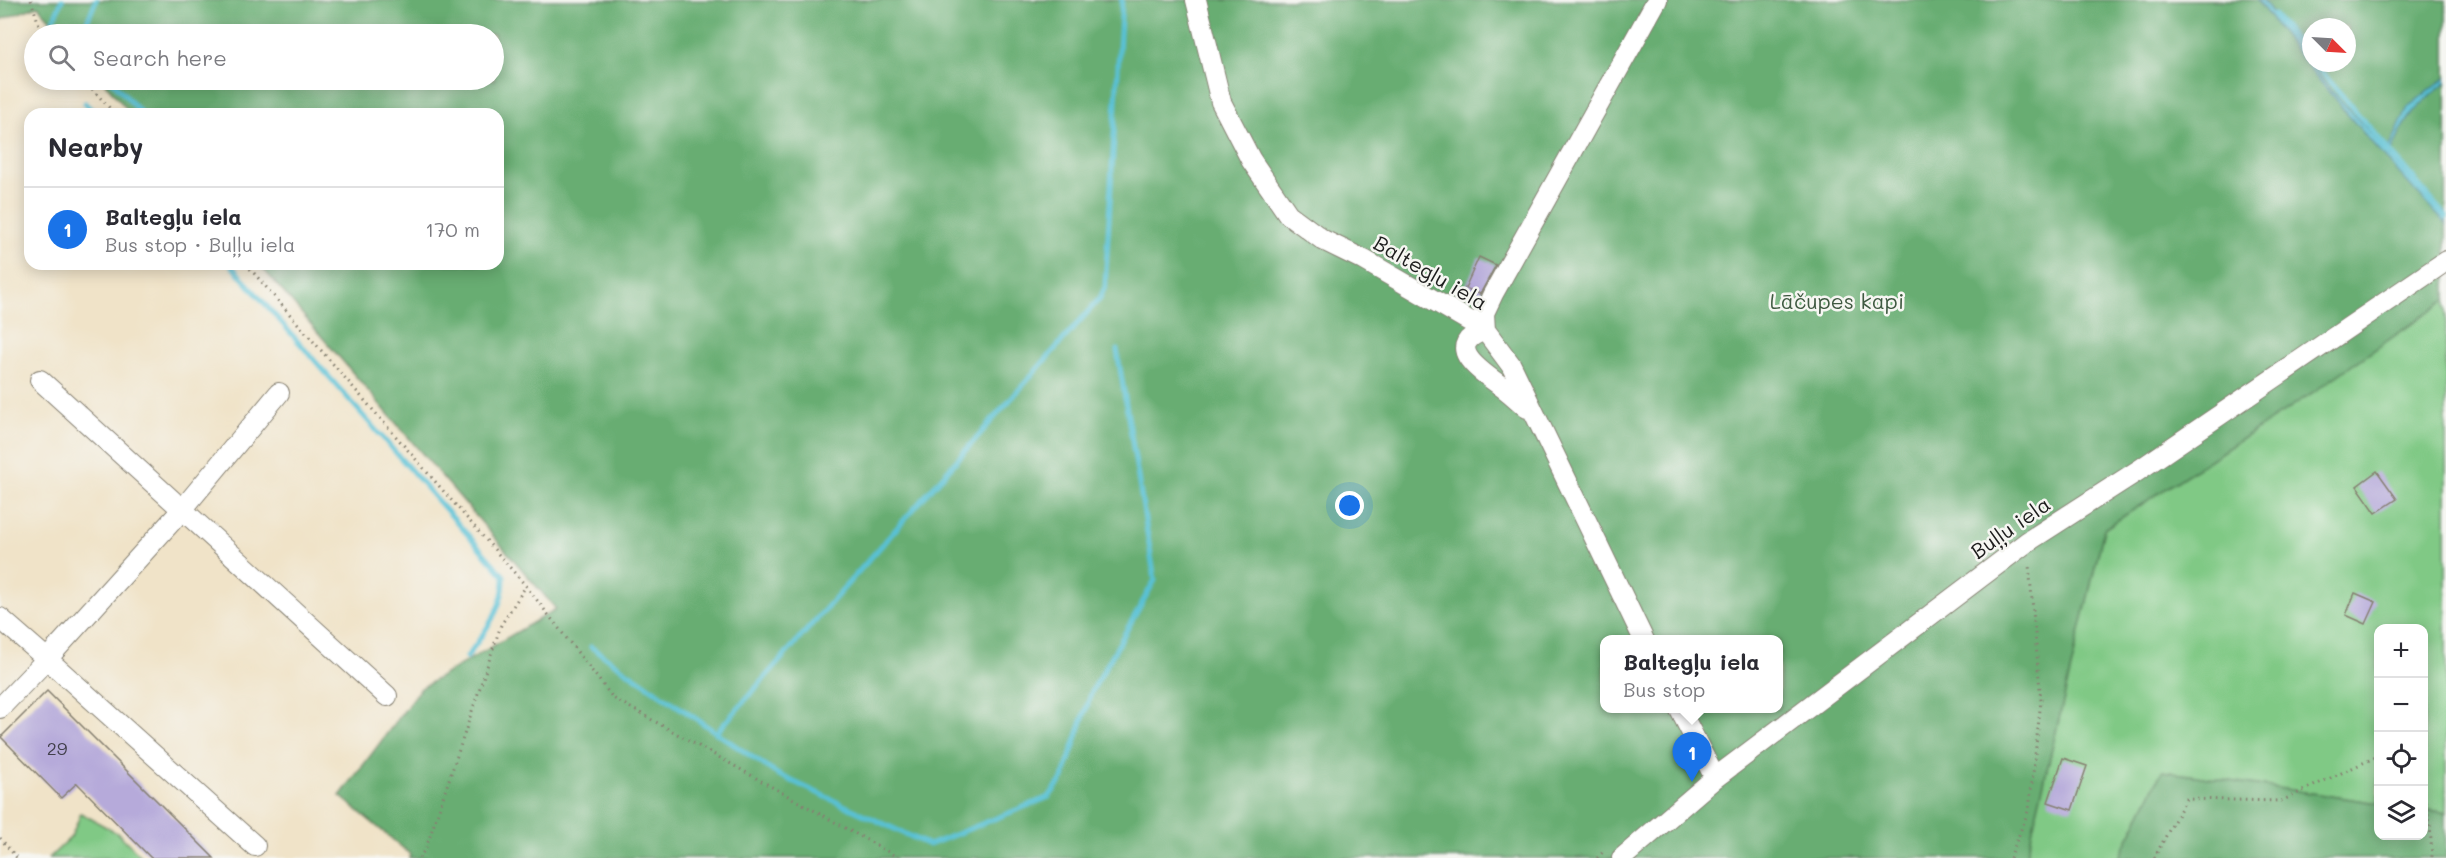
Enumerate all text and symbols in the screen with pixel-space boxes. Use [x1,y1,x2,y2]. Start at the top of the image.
north arrow [2302,18,2356,72]
search box [24,24,504,90]
icon: search [45,41,78,74]
text: Search here [93,43,227,72]
text: Nearby [48,130,143,164]
text: Baltegļu iela [105,202,242,231]
text: 1 [63,216,72,242]
text: 170 m [425,216,480,242]
street label: Baltegļu iela [1369,229,1493,316]
text: Bus stop · Buļļu iela [105,231,295,257]
park label: Lāčupes kapi [1770,287,1904,314]
street label: Buļļu iela [1965,490,2056,565]
your location [1335,491,1364,520]
map controls [2374,624,2428,840]
button: + [2374,624,2428,678]
popup [1600,635,1783,713]
text: Baltegļu iela [1623,647,1760,676]
text: Bus stop [1623,676,1705,702]
button: − [2374,678,2428,732]
pin: 1 [1672,732,1712,782]
button: locate [2374,732,2428,786]
house number: 29 [47,736,68,760]
button: layers [2374,786,2428,840]

